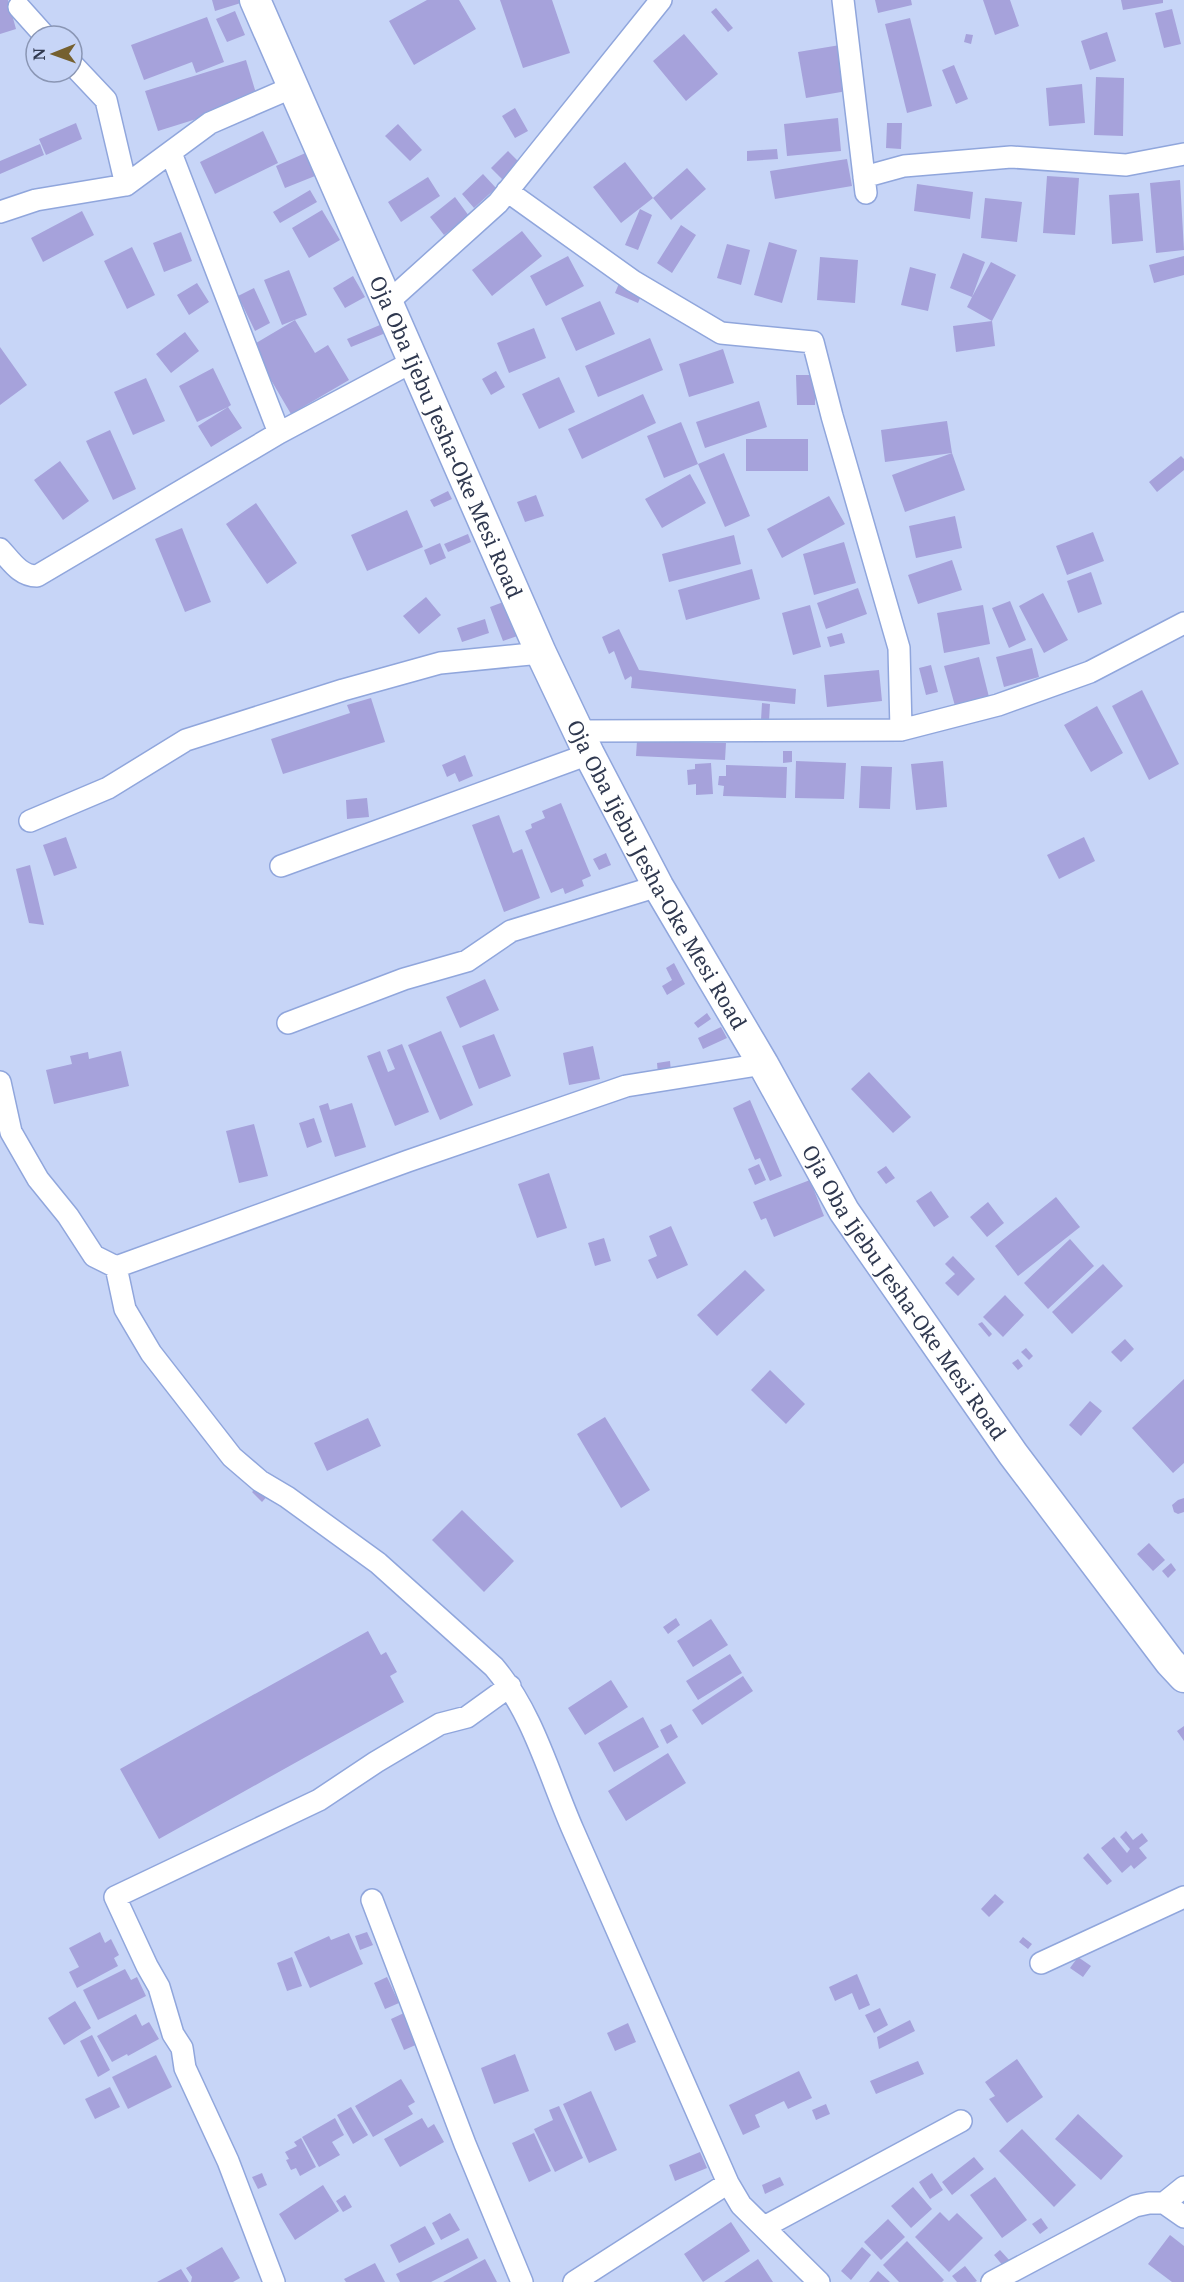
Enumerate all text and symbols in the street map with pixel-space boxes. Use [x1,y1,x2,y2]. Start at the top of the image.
north arrow [24,24,84,84]
text: N [28,47,50,61]
street label: Oja Oba Ijebu Jesha-Oke Mesi Road [363,271,529,603]
street label: Oja Oba Ijebu Jesha-Oke Mesi Road [561,715,753,1034]
street label: Oja Oba Ijebu Jesha-Oke Mesi Road [796,1140,1013,1445]

